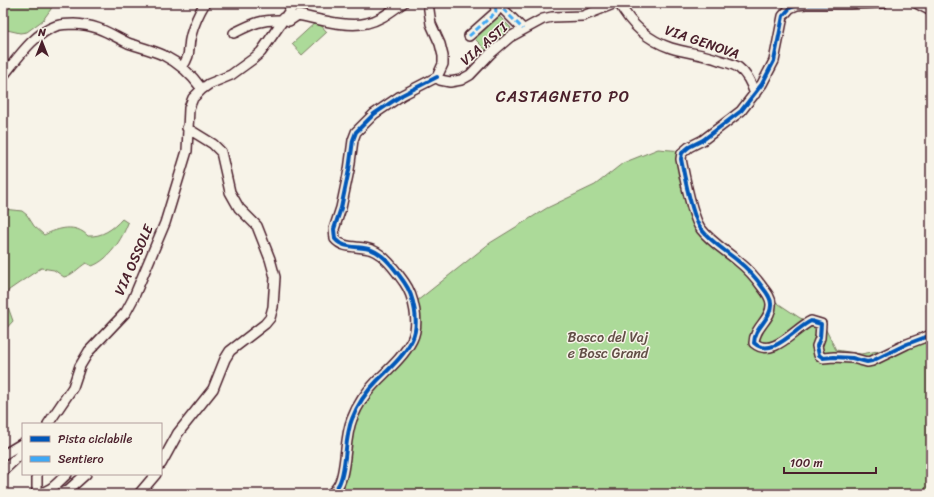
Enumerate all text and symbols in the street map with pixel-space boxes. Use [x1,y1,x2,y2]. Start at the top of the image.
street label: VIA ASTI [454,15,515,72]
street label: VIA GENOVA [661,18,743,66]
north arrow [22,22,62,62]
text: N [37,23,46,42]
district label: CASTAGNETO PO [496,82,630,111]
street label: VIA OSSOLE [107,219,161,299]
park label: Bosco del Vaj e Bosc Grand [568,325,650,366]
legend [22,423,162,475]
text: Pista ciclabile [58,428,132,450]
text: Sentiero [58,448,104,470]
scale bar [784,449,876,475]
text: 100 m [790,452,823,474]

